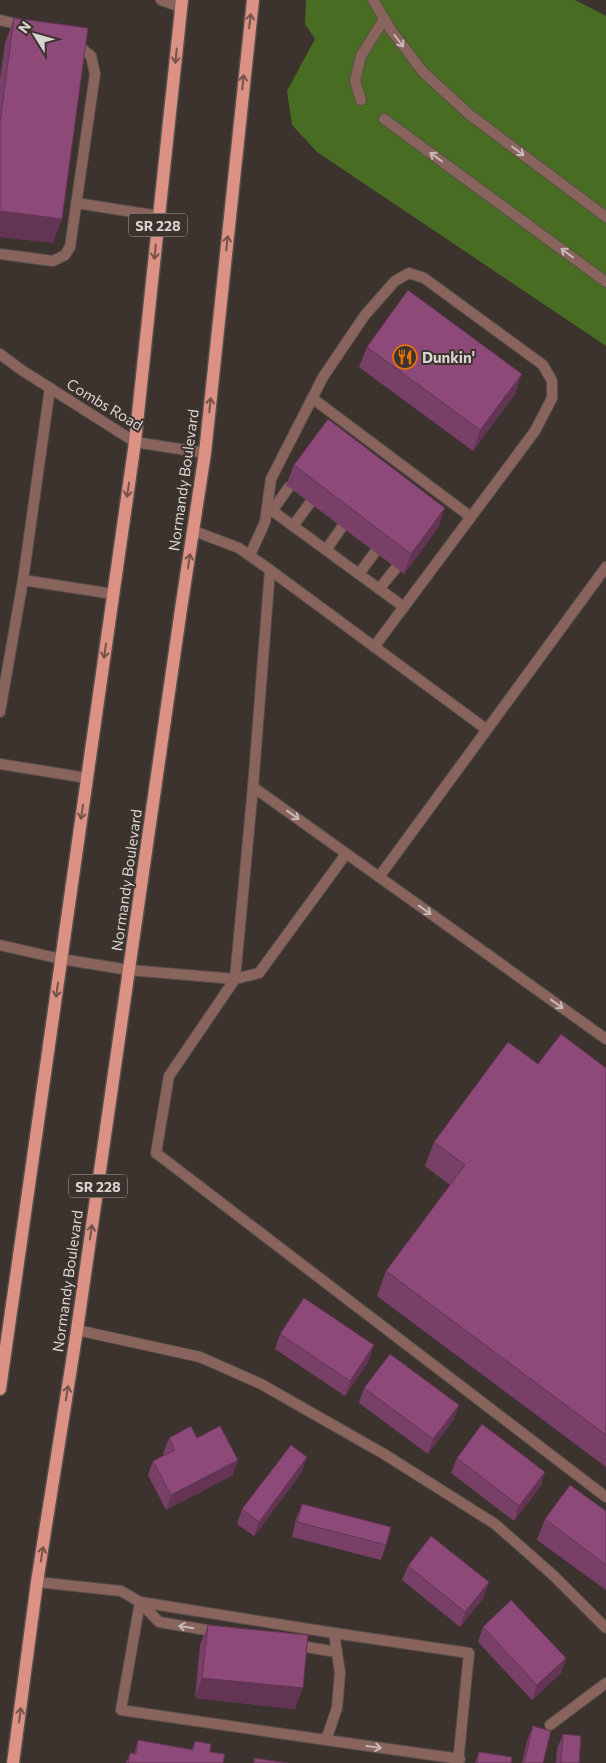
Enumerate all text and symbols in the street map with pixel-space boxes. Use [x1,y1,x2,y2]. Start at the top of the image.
north arrow [10,10,60,60]
one-way arrow [245,14,255,30]
text: N [14,18,34,36]
one-way arrow [394,34,404,48]
one-way arrow [171,48,181,64]
one-way arrow [239,74,248,90]
one-way arrow [511,146,525,156]
one-way arrow [429,152,443,162]
road number: SR 228 [129,214,187,236]
one-way arrow [222,236,232,252]
one-way arrow [150,244,160,260]
one-way arrow [560,248,574,258]
restaurant icon: Dunkin' [392,344,418,370]
place label: Dunkin' [422,348,475,366]
street label: Combs Road [64,374,146,434]
one-way arrow [205,397,215,413]
street label: Normandy Boulevard [164,408,202,552]
one-way arrow [122,482,132,498]
one-way arrow [184,553,194,569]
one-way arrow [99,643,109,659]
one-way arrow [77,804,87,820]
street label: Normandy Boulevard [107,808,145,952]
one-way arrow [286,810,299,821]
one-way arrow [418,905,432,915]
one-way arrow [52,982,62,998]
one-way arrow [550,999,564,1009]
road number: SR 228 [69,1174,127,1198]
street label: Normandy Boulevard [48,1209,86,1353]
one-way arrow [86,1225,96,1241]
one-way arrow [62,1386,72,1402]
one-way arrow [37,1546,47,1562]
one-way arrow [178,1621,194,1631]
one-way arrow [15,1707,25,1723]
one-way arrow [366,1742,382,1752]

